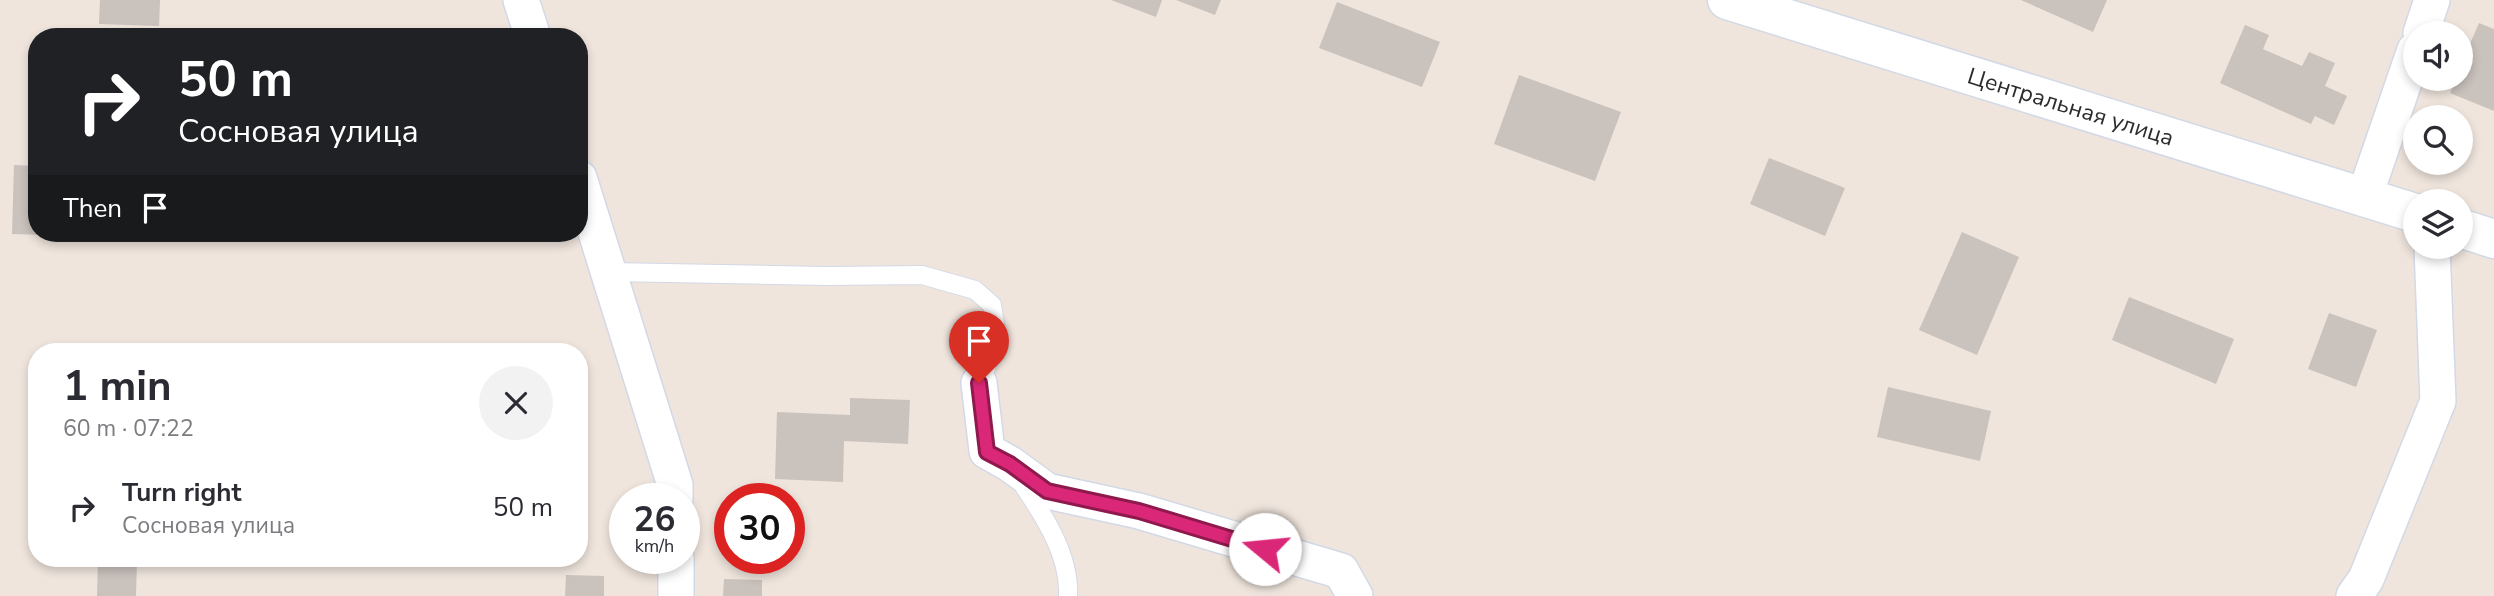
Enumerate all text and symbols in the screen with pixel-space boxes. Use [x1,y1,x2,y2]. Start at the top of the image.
map controls [2403,21,2473,259]
button: sound [2403,21,2473,91]
text: 50 m [178,46,293,113]
icon: right [63,56,154,147]
street label: Центральная улица [1964,60,2178,153]
button: search [2403,105,2473,175]
text: Сосновая улица [178,110,419,153]
icon: arrive [136,189,174,227]
button: layers [2403,189,2473,259]
text: Then [63,191,122,226]
pin [949,311,1009,383]
icon: arrive [960,322,998,360]
text: 1 min [63,358,172,415]
button: close [479,366,553,440]
text: 60 m · 07:22 [63,413,194,444]
text: Turn right [122,475,241,510]
speed limit sign: 30 [714,483,805,574]
icon: right [63,489,101,527]
text: 50 m [493,490,553,525]
text: 26 [633,496,676,543]
text: Сосновая улица [122,510,295,541]
position arrow [1228,512,1302,586]
text: km/h [635,534,674,558]

